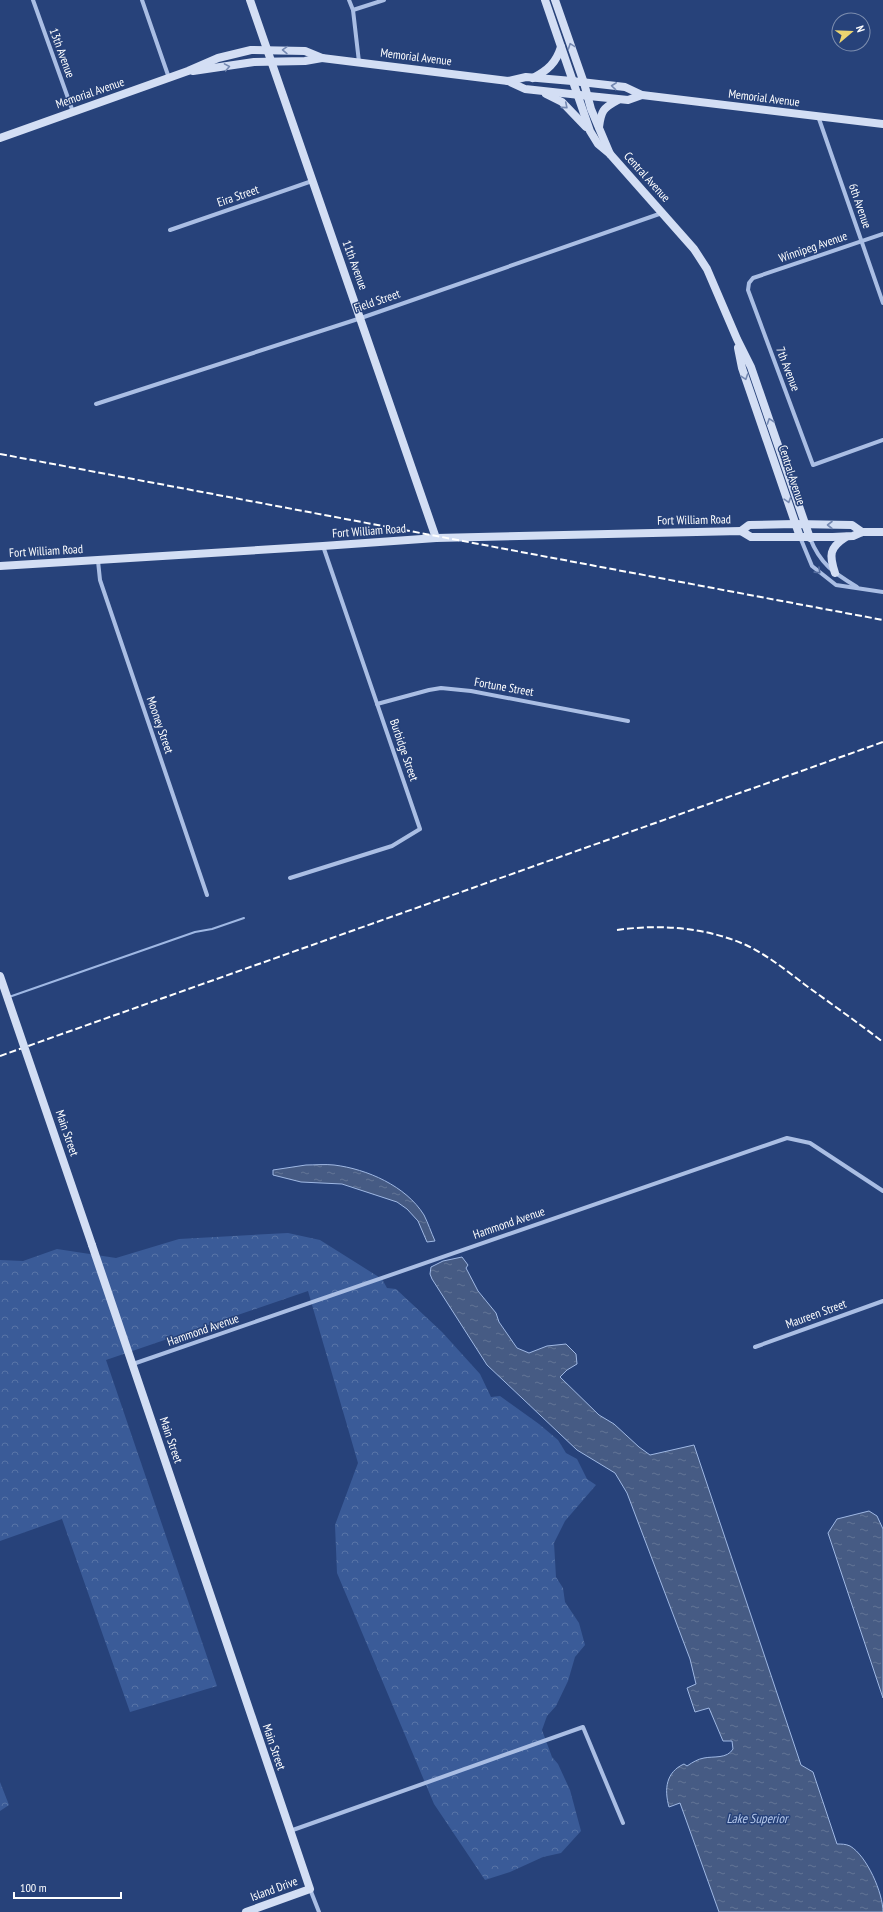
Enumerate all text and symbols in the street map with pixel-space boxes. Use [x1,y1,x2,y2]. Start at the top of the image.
north arrow [831,12,871,52]
text: N [853,24,868,34]
street label: 13th Avenue [47,26,78,80]
one-way arrow [568,43,576,50]
street label: Memorial Avenue [380,45,453,68]
one-way arrow [282,46,288,54]
one-way arrow [224,63,230,71]
street label: Memorial Avenue [54,74,126,111]
one-way arrow [611,82,617,91]
street label: Memorial Avenue [728,86,801,109]
one-way arrow [561,101,568,108]
street label: Central Avenue [621,149,674,205]
street label: Eira Street [215,181,261,210]
street label: 6th Avenue [846,181,875,230]
street label: Winnipeg Avenue [777,228,849,265]
street label: 11th Avenue [340,238,371,292]
street label: Field Street [352,285,403,315]
street label: 7th Avenue [773,344,804,393]
one-way arrow [741,374,749,381]
one-way arrow [766,418,774,425]
street label: Central Avenue [776,443,809,507]
one-way arrow [783,497,791,504]
street label: Fort William Road [657,511,731,528]
street label: Fort William Road [332,520,406,541]
one-way arrow [827,521,833,529]
street label: Fort William Road [9,541,83,560]
one-way arrow [813,566,821,574]
street label: Fortune Street [473,674,536,699]
street label: Mooney Street [144,694,177,756]
street label: Burbidge Street [387,717,422,784]
street label: Main Street [53,1108,83,1158]
street label: Hammond Avenue [471,1203,547,1242]
street label: Maureen Street [783,1295,849,1331]
street label: Hammond Avenue [165,1310,241,1349]
street label: Main Street [157,1415,187,1465]
street label: Main Street [260,1722,290,1772]
water label: Lake Superior [726,1810,790,1827]
street label: Island Drive [248,1873,300,1904]
scale bar [14,1874,121,1900]
text: 100 m [20,1880,47,1895]

